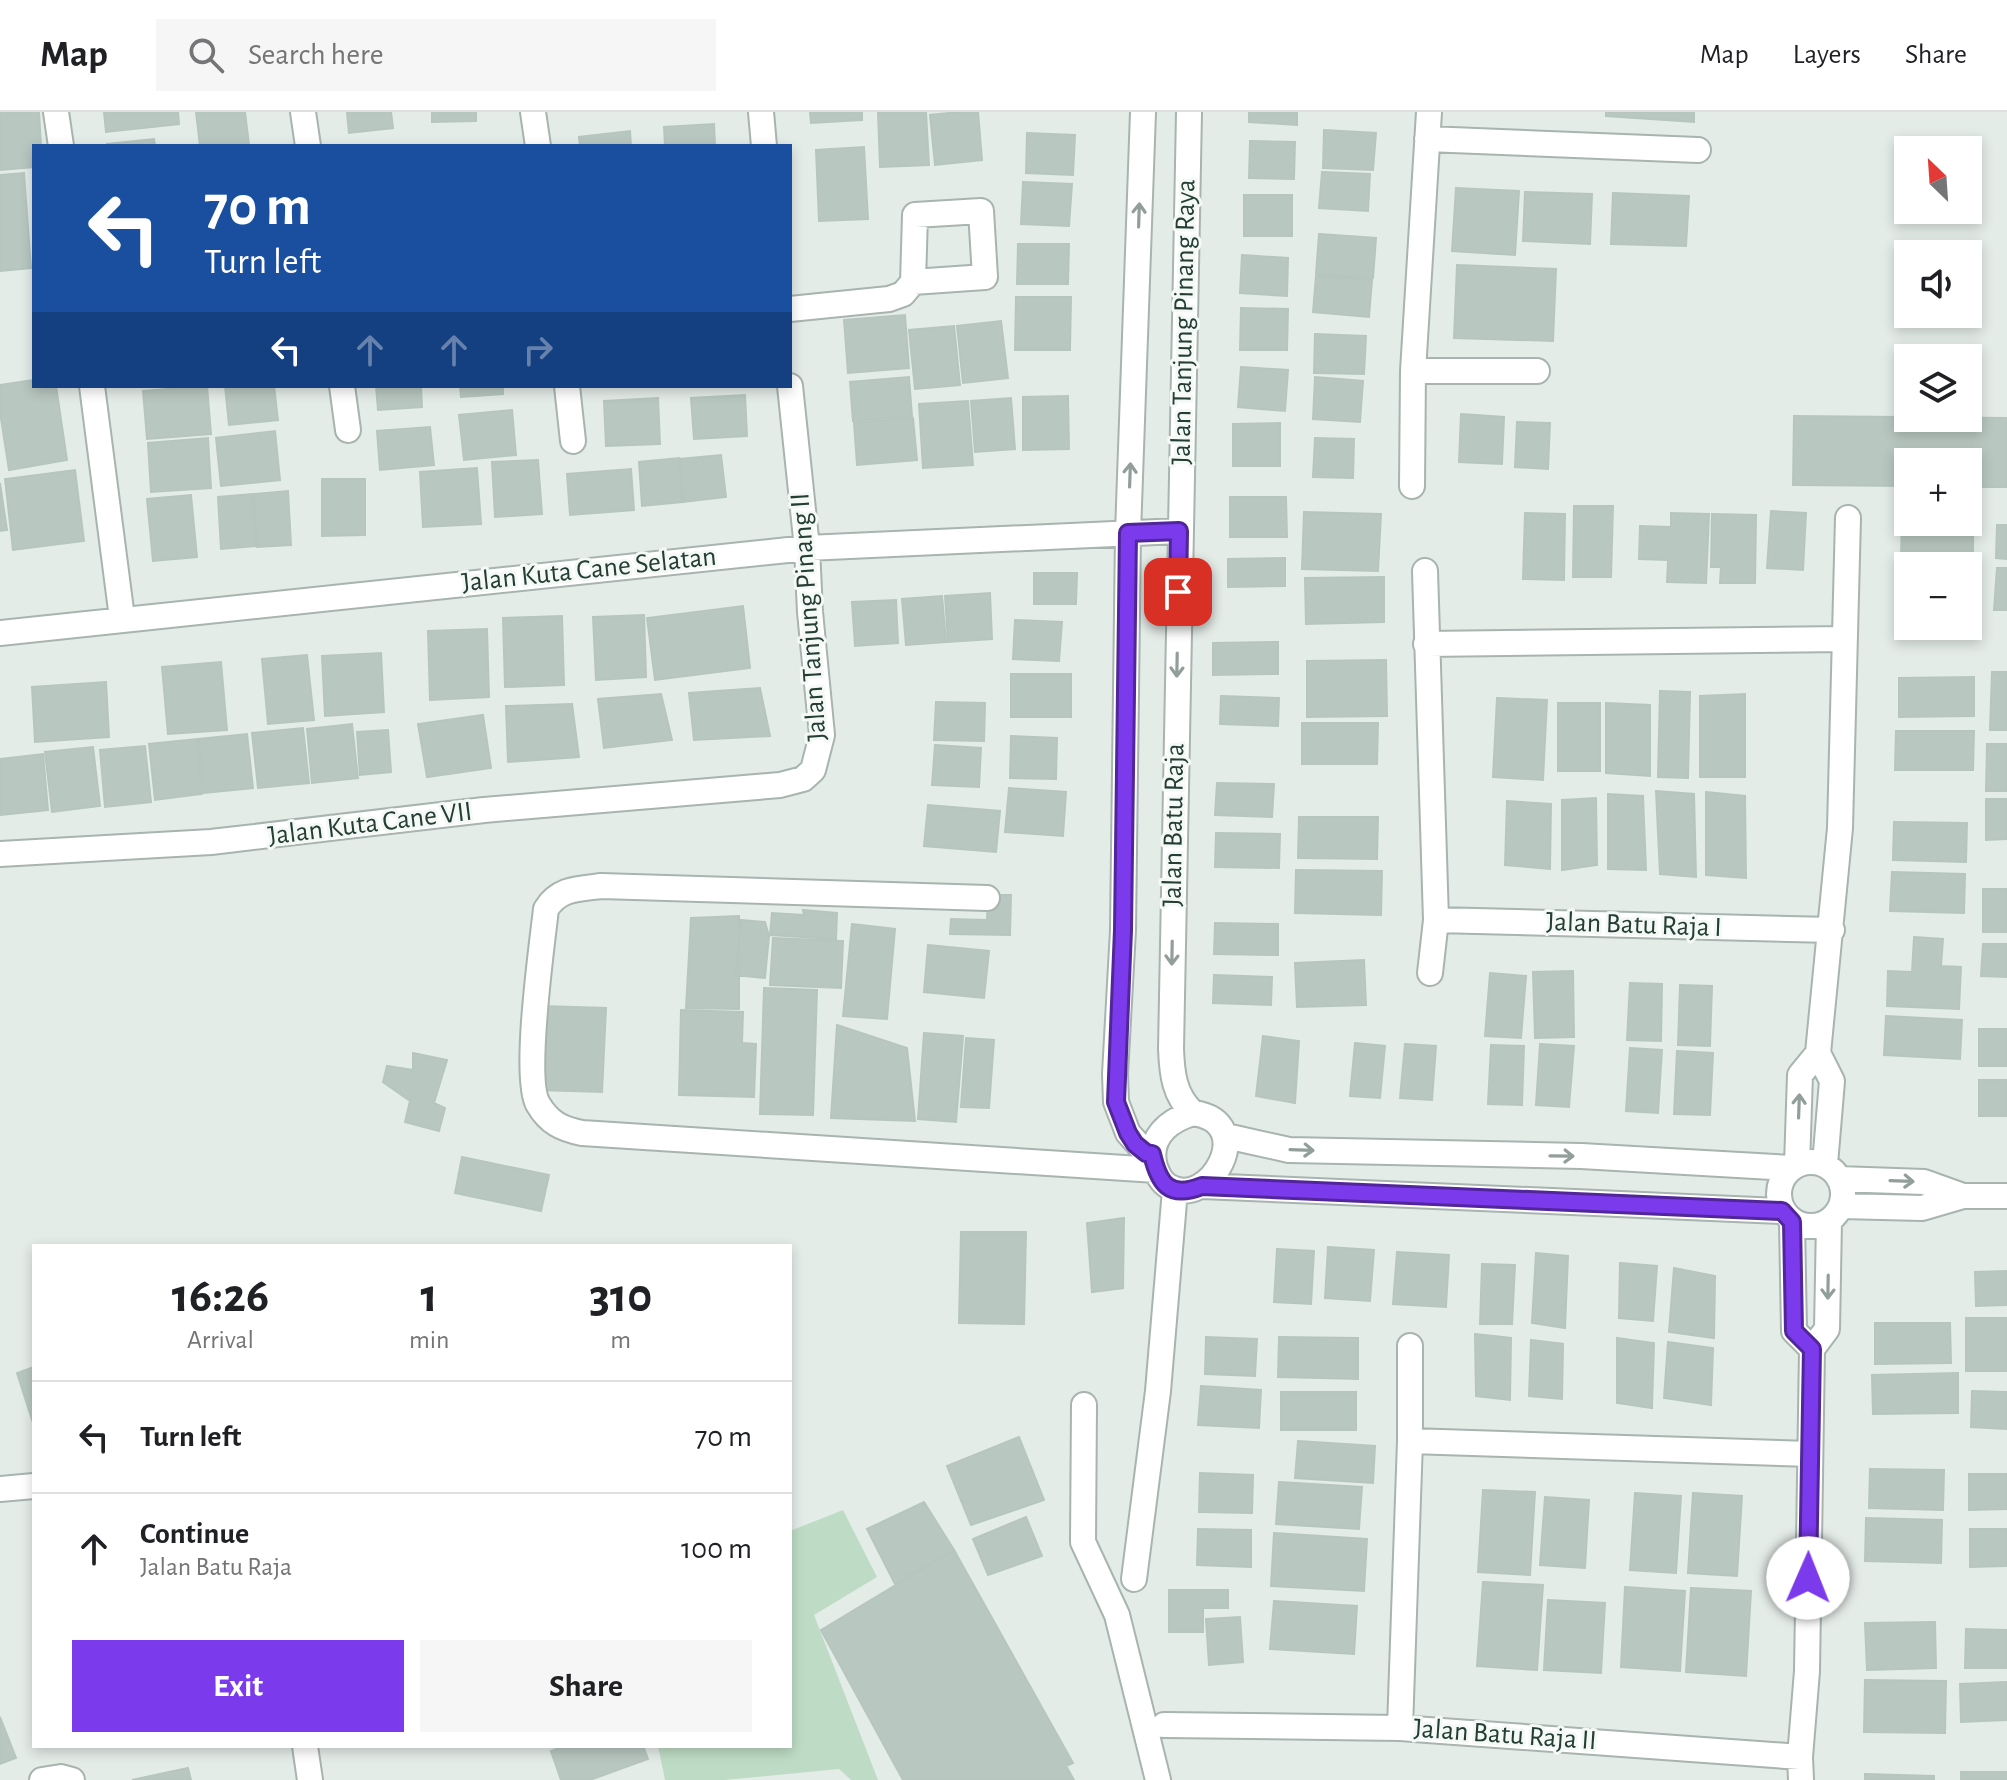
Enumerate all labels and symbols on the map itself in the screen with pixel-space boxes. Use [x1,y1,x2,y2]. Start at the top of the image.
north arrow [1894,136,1982,224]
street label: Jalan Tanjung Pinang Raya [1168,179,1200,465]
one-way arrow [1131,202,1146,229]
one-way arrow [1122,462,1138,489]
street label: Jalan Tanjung Pinang II [786,492,832,742]
street label: Jalan Kuta Cane Selatan [460,543,718,597]
pin [1144,558,1212,626]
one-way arrow [1169,651,1185,678]
street label: Jalan Batu Raja [1159,743,1189,907]
street label: Jalan Kuta Cane VII [266,798,474,850]
street label: Jalan Batu Raja I [1546,908,1722,942]
one-way arrow [1165,939,1180,966]
one-way arrow [1791,1093,1806,1120]
one-way arrow [1288,1142,1315,1158]
one-way arrow [1548,1148,1575,1164]
one-way arrow [1888,1174,1915,1189]
one-way arrow [1821,1273,1836,1300]
position arrow [1766,1536,1850,1620]
street label: Jalan Batu Raja II [1413,1715,1597,1755]

